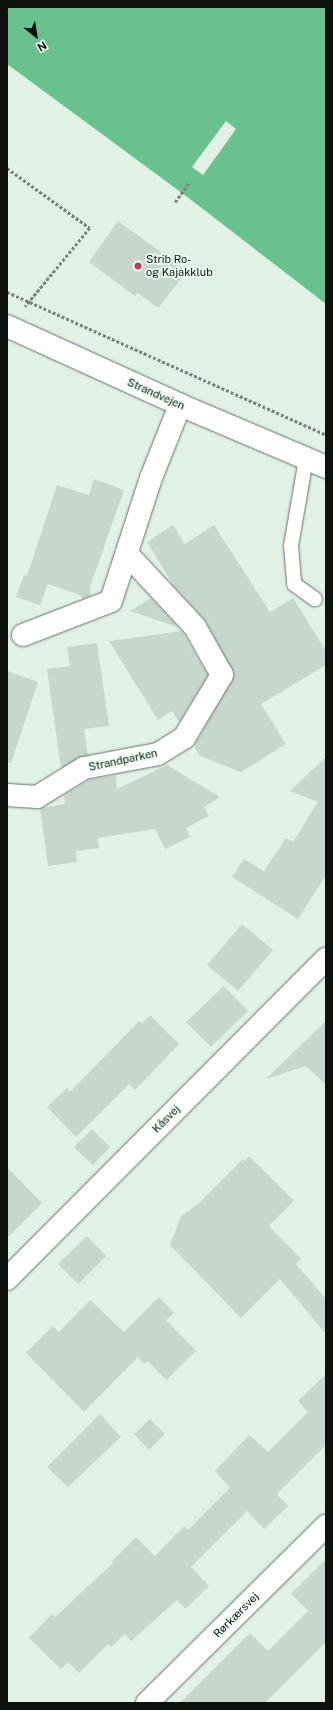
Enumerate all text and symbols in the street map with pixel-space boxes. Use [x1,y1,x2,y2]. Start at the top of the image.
north arrow [16,16,56,56]
text: N [35,39,49,54]
place label: Strib Ro- og Kajakklub [146,253,213,279]
marker: Strib Ro- og Kajakklub [133,261,143,271]
street label: Strandvejen [125,375,187,413]
street label: Strandparken [87,746,159,774]
street label: Kåsvej [149,1102,183,1136]
street label: Rørkærsvej [211,1590,261,1640]

